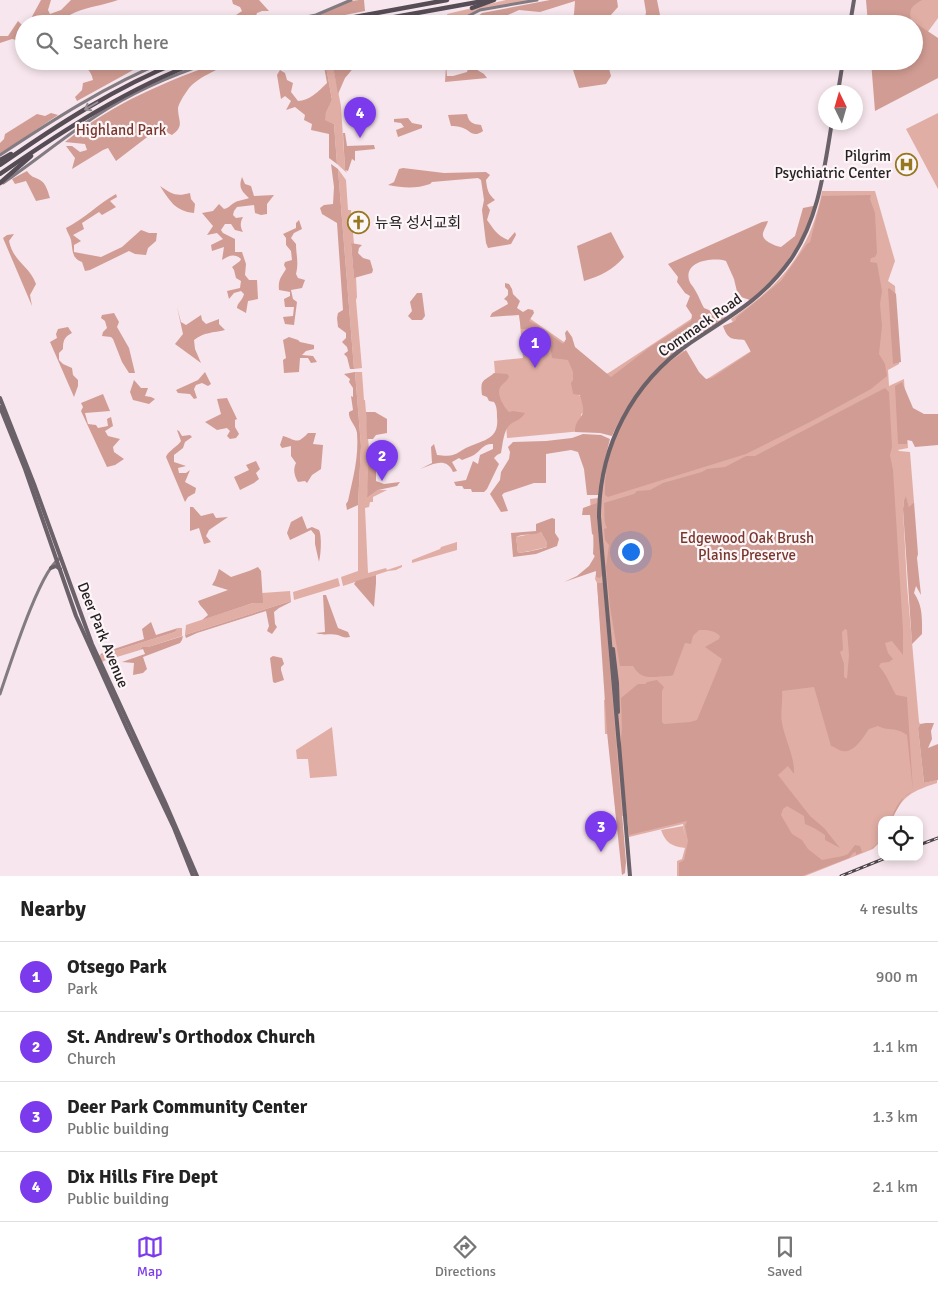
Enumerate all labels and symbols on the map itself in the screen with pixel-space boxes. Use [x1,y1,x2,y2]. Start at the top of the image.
north arrow [818,85,863,130]
pin: 4 [344,97,376,138]
one-way arrow [83,101,98,111]
park label: Highland Park [76,121,167,139]
place label: Pilgrim Psychiatric Center [774,147,891,182]
hospital icon: Pilgrim Psychiatric Center [895,153,919,177]
church icon: 뉴욕 성서교회 [347,211,371,235]
place label: 뉴욕 성서교회 [375,214,461,232]
street label: Commack Road [655,289,745,361]
pin: 1 [519,327,551,368]
pin: 2 [366,440,398,481]
park label: Edgewood Oak Brush Plains Preserve [680,529,814,564]
your location [618,539,644,565]
street label: Deer Park Avenue [74,579,132,691]
pin: 3 [585,811,617,852]

